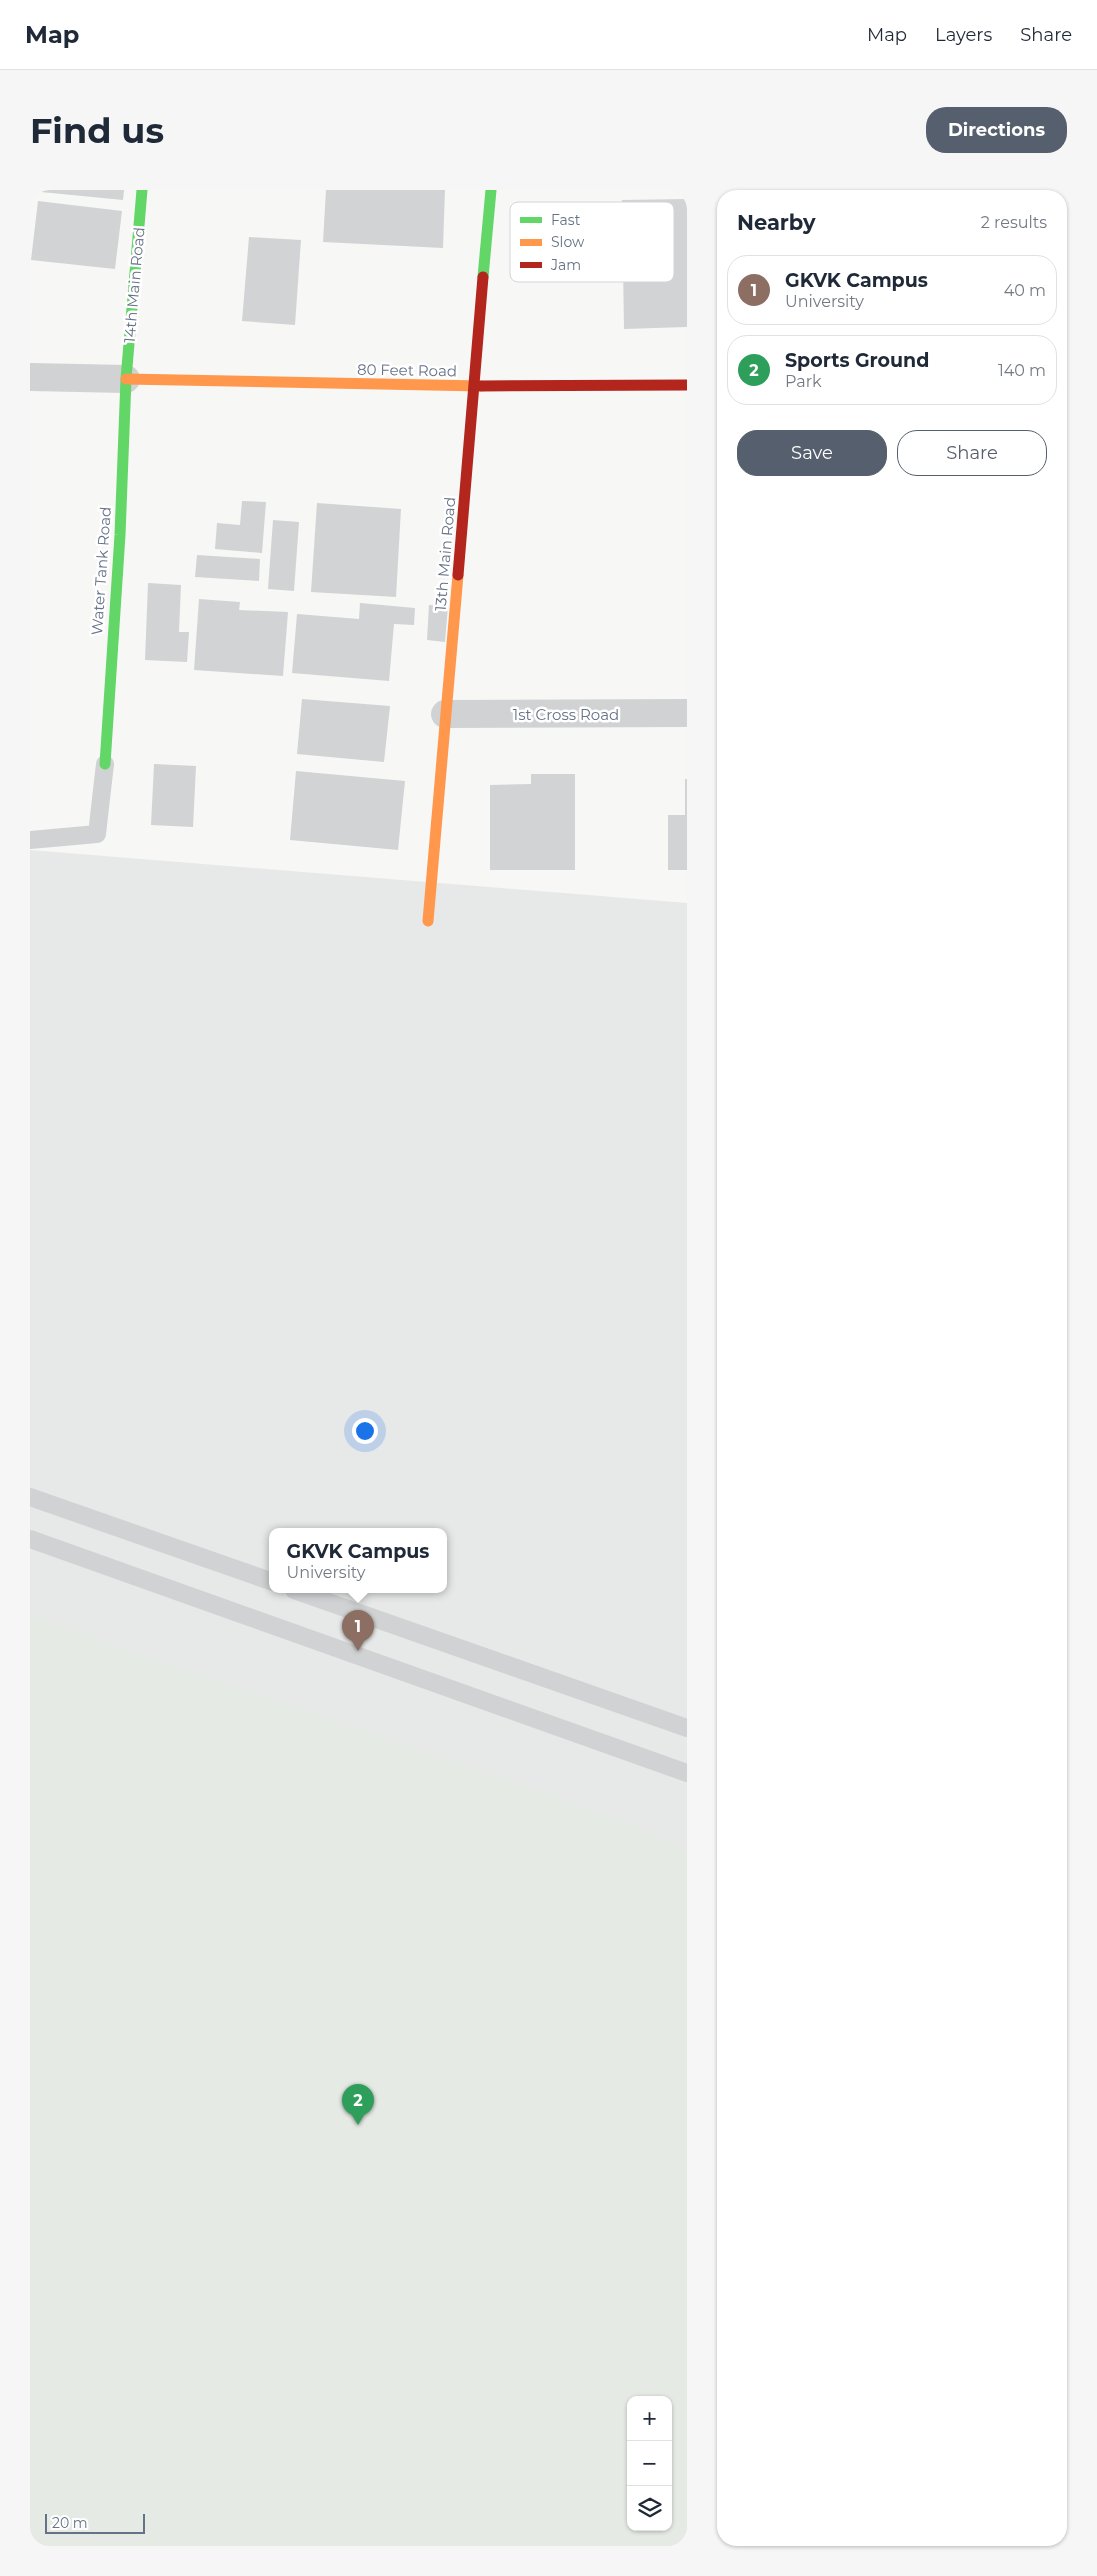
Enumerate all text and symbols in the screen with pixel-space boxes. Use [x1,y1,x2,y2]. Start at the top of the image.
text: Map [25,20,79,49]
text: Map [867,24,907,46]
text: Layers [935,24,992,46]
text: Share [1020,24,1072,46]
button: Directions [926,107,1067,153]
text: Find us [30,109,164,152]
legend [510,202,674,282]
text: Nearby [737,210,816,235]
text: Fast [551,211,581,229]
text: 2 results [981,213,1047,232]
street label: 14th Main Road [119,226,149,344]
text: Slow [551,233,585,251]
text: Jam [550,256,581,274]
text: GKVK Campus [785,269,928,292]
text: 1 [751,281,757,300]
text: 40 m [1004,281,1046,300]
text: University [785,292,864,311]
text: Sports Ground [785,349,929,372]
street label: 80 Feet Road [357,360,457,380]
text: 2 [749,361,759,380]
text: 140 m [998,361,1046,380]
text: Park [785,372,822,391]
button: Save [737,430,887,476]
button: Share [897,430,1047,476]
street label: 13th Main Road [431,496,459,612]
street label: Water Tank Road [87,506,115,636]
street label: 1st Cross Road [513,705,619,724]
your location [352,1418,378,1444]
popup [269,1528,447,1593]
text: GKVK Campus [287,1540,429,1563]
text: University [287,1563,365,1582]
pin: 1 [342,1610,374,1651]
pin: 2 [342,2084,374,2125]
map controls [627,2396,672,2531]
button: + [627,2396,672,2441]
button: − [627,2441,672,2486]
button: layers [627,2486,672,2531]
scale bar [45,2511,145,2534]
text: 20 m [52,2514,88,2532]

